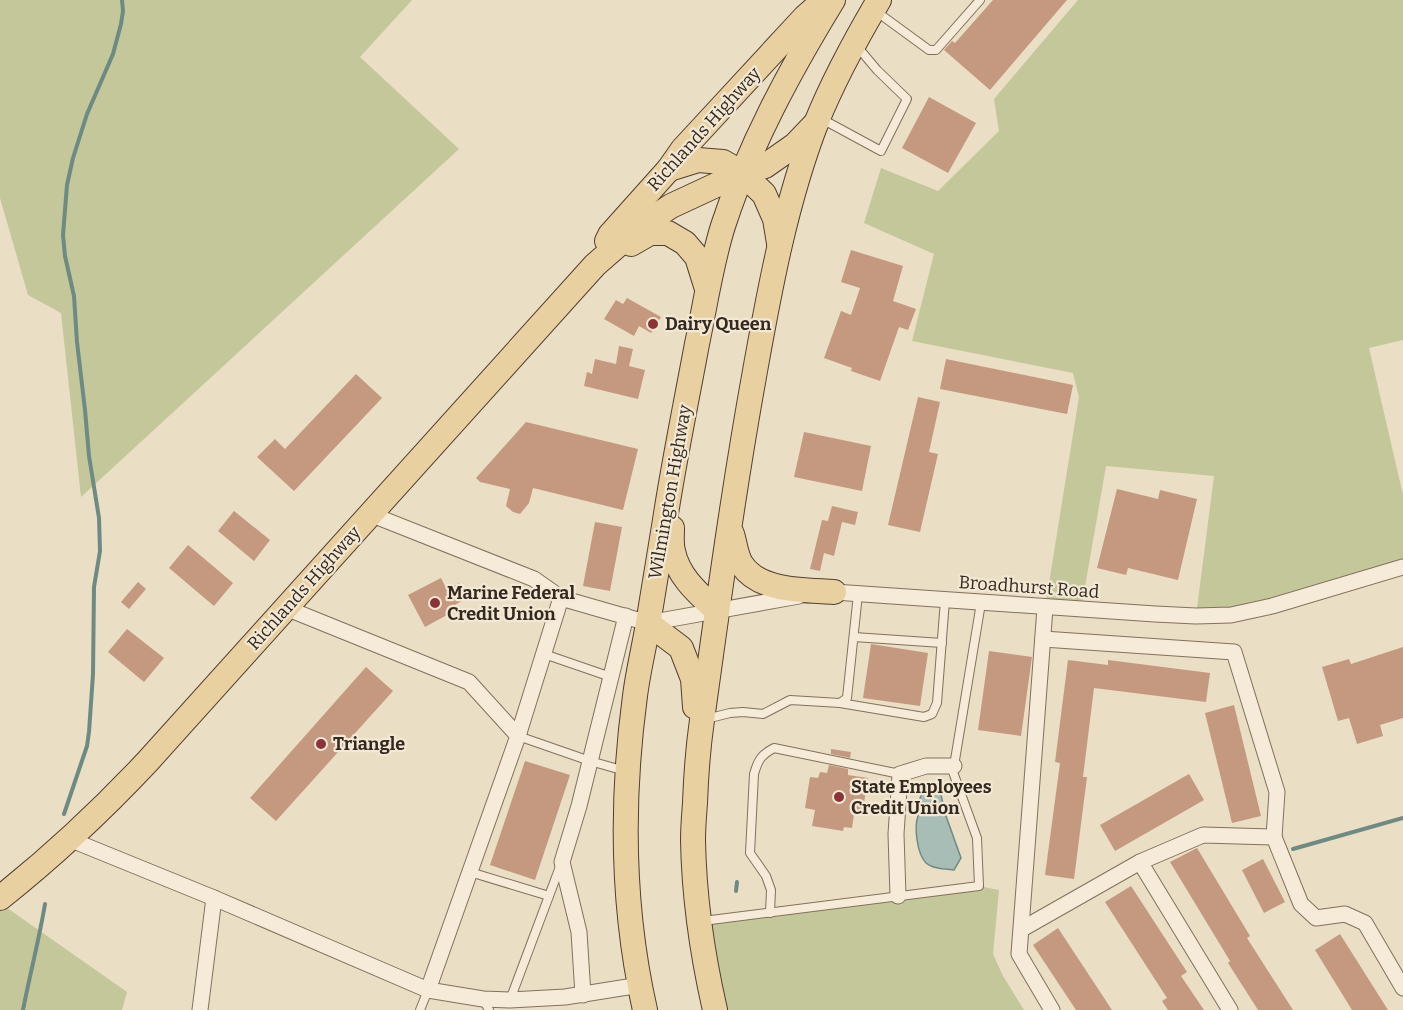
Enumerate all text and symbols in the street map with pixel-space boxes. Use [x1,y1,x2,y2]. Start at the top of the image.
street label: Richlands Highway [643,62,766,196]
place label: Dairy Queen [665,313,772,335]
marker: Dairy Queen [646,317,660,331]
street label: Wilmington Highway [644,403,696,581]
street label: Richlands Highway [243,521,366,655]
street label: Broadhurst Road [958,571,1100,603]
place label: Marine Federal Credit Union [447,582,575,625]
marker: Marine Federal Credit Union [428,596,442,610]
place label: Triangle [333,733,405,755]
marker: Triangle [314,737,328,751]
place label: State Employees Credit Union [851,776,992,819]
marker: State Employees Credit Union [832,790,846,804]

